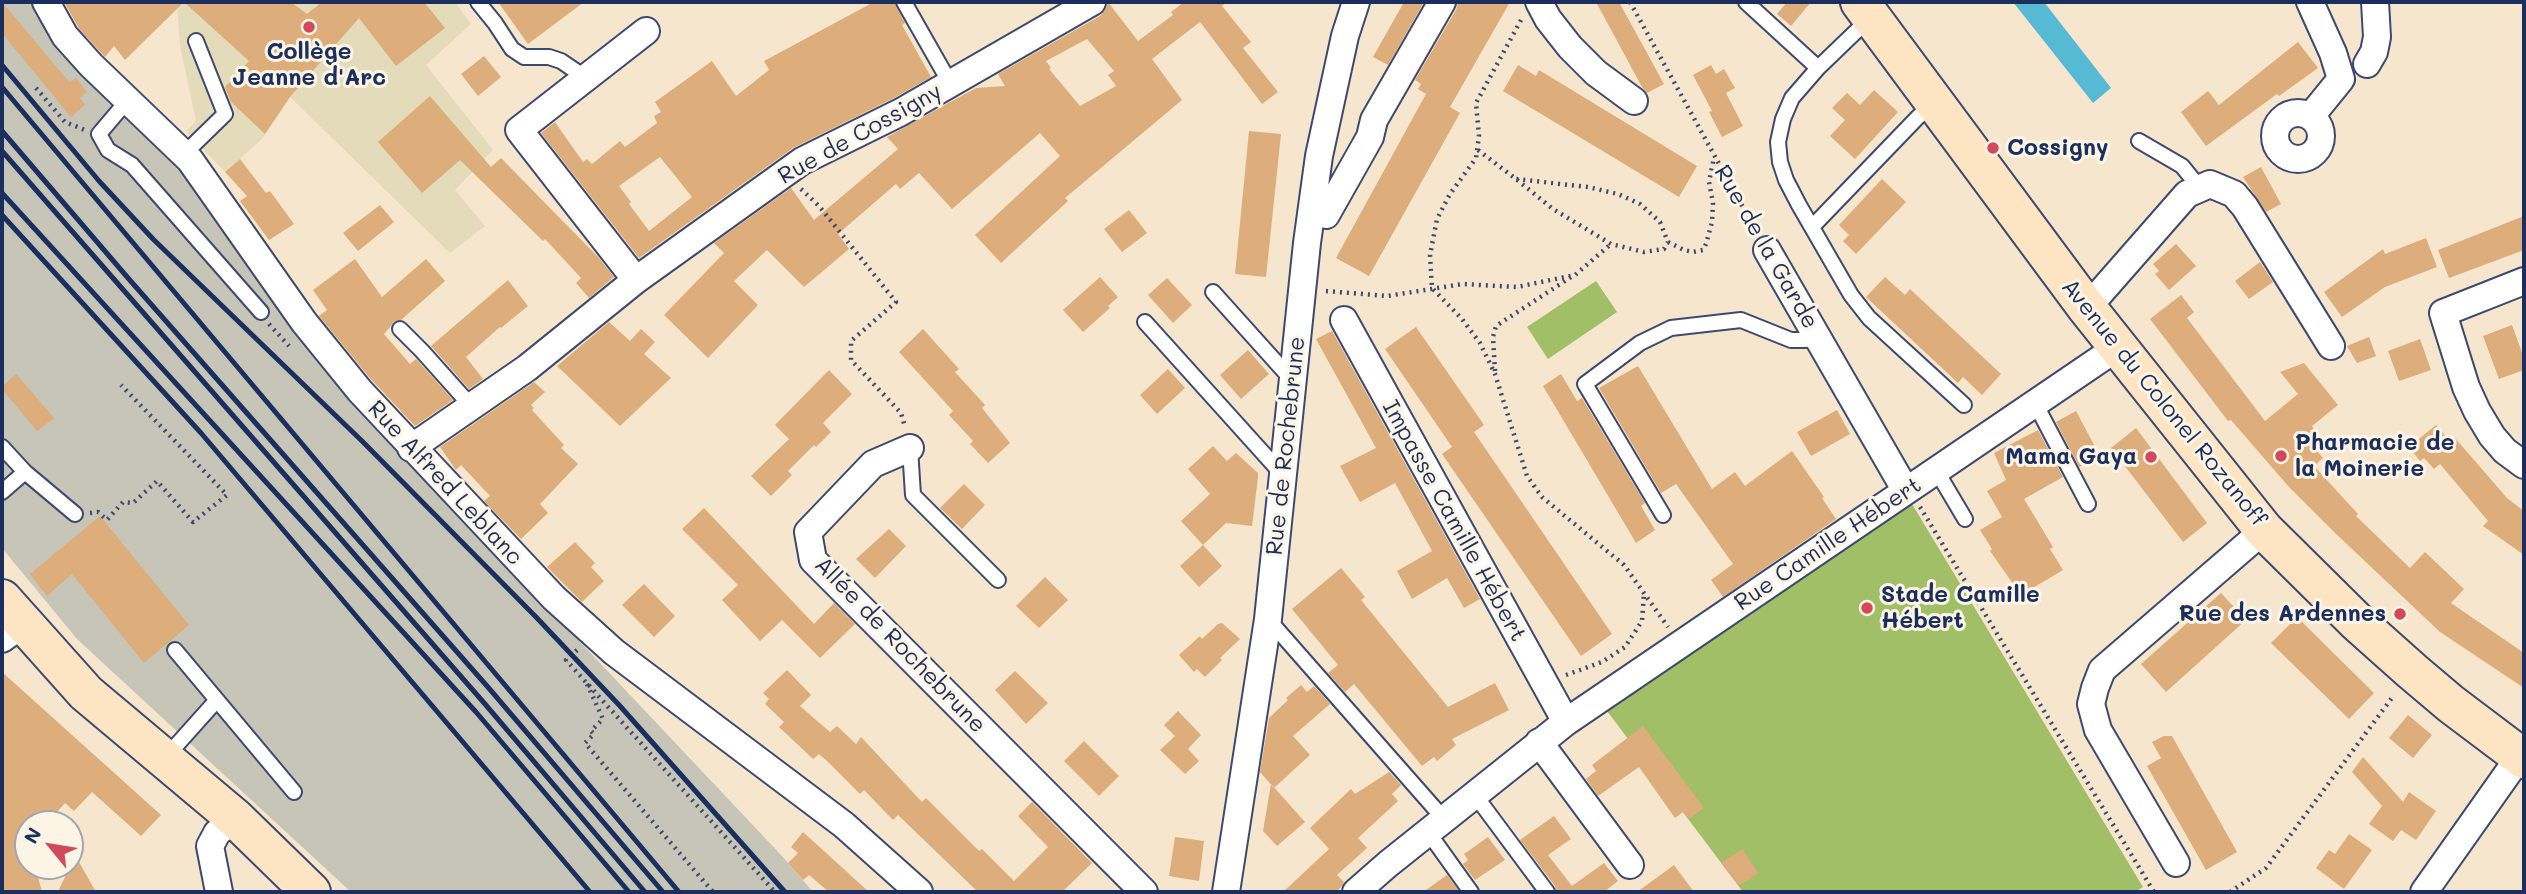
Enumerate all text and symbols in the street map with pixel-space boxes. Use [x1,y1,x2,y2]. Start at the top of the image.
marker: Collège Jeanne d'Arc [301,19,317,35]
place label: Collège Jeanne d'Arc [232,38,386,92]
street label: Rue de Cossigny [773,78,947,190]
place label: Cossigny [2007,134,2108,162]
marker: Cossigny [1985,140,2001,156]
street label: Rue de la Garde [1708,160,1824,334]
street label: Avenue du Colonel Rozanoff [2055,274,2273,532]
street label: Rue de Rochebrune [1261,335,1311,557]
street label: Rue Alfred Leblanc [362,395,528,571]
street label: Impasse Camille Hébert [1376,396,1532,646]
place label: Pharmacie de la Moinerie [2295,429,2454,483]
place label: Mama Gaya [2005,443,2137,471]
marker: Pharmacie de la Moinerie [2273,448,2289,464]
marker: Mama Gaya [2143,449,2159,465]
street label: Rue Camille Hébert [1729,471,1927,617]
street label: Allée de Rochebrune [809,551,991,739]
place label: Stade Camille Hébert [1881,581,2040,635]
marker: Stade Camille Hébert [1859,600,1875,616]
place label: Rue des Ardennes [2179,600,2386,628]
marker: Rue des Ardennes [2392,606,2408,622]
north arrow [14,810,84,880]
text: N [18,823,47,848]

